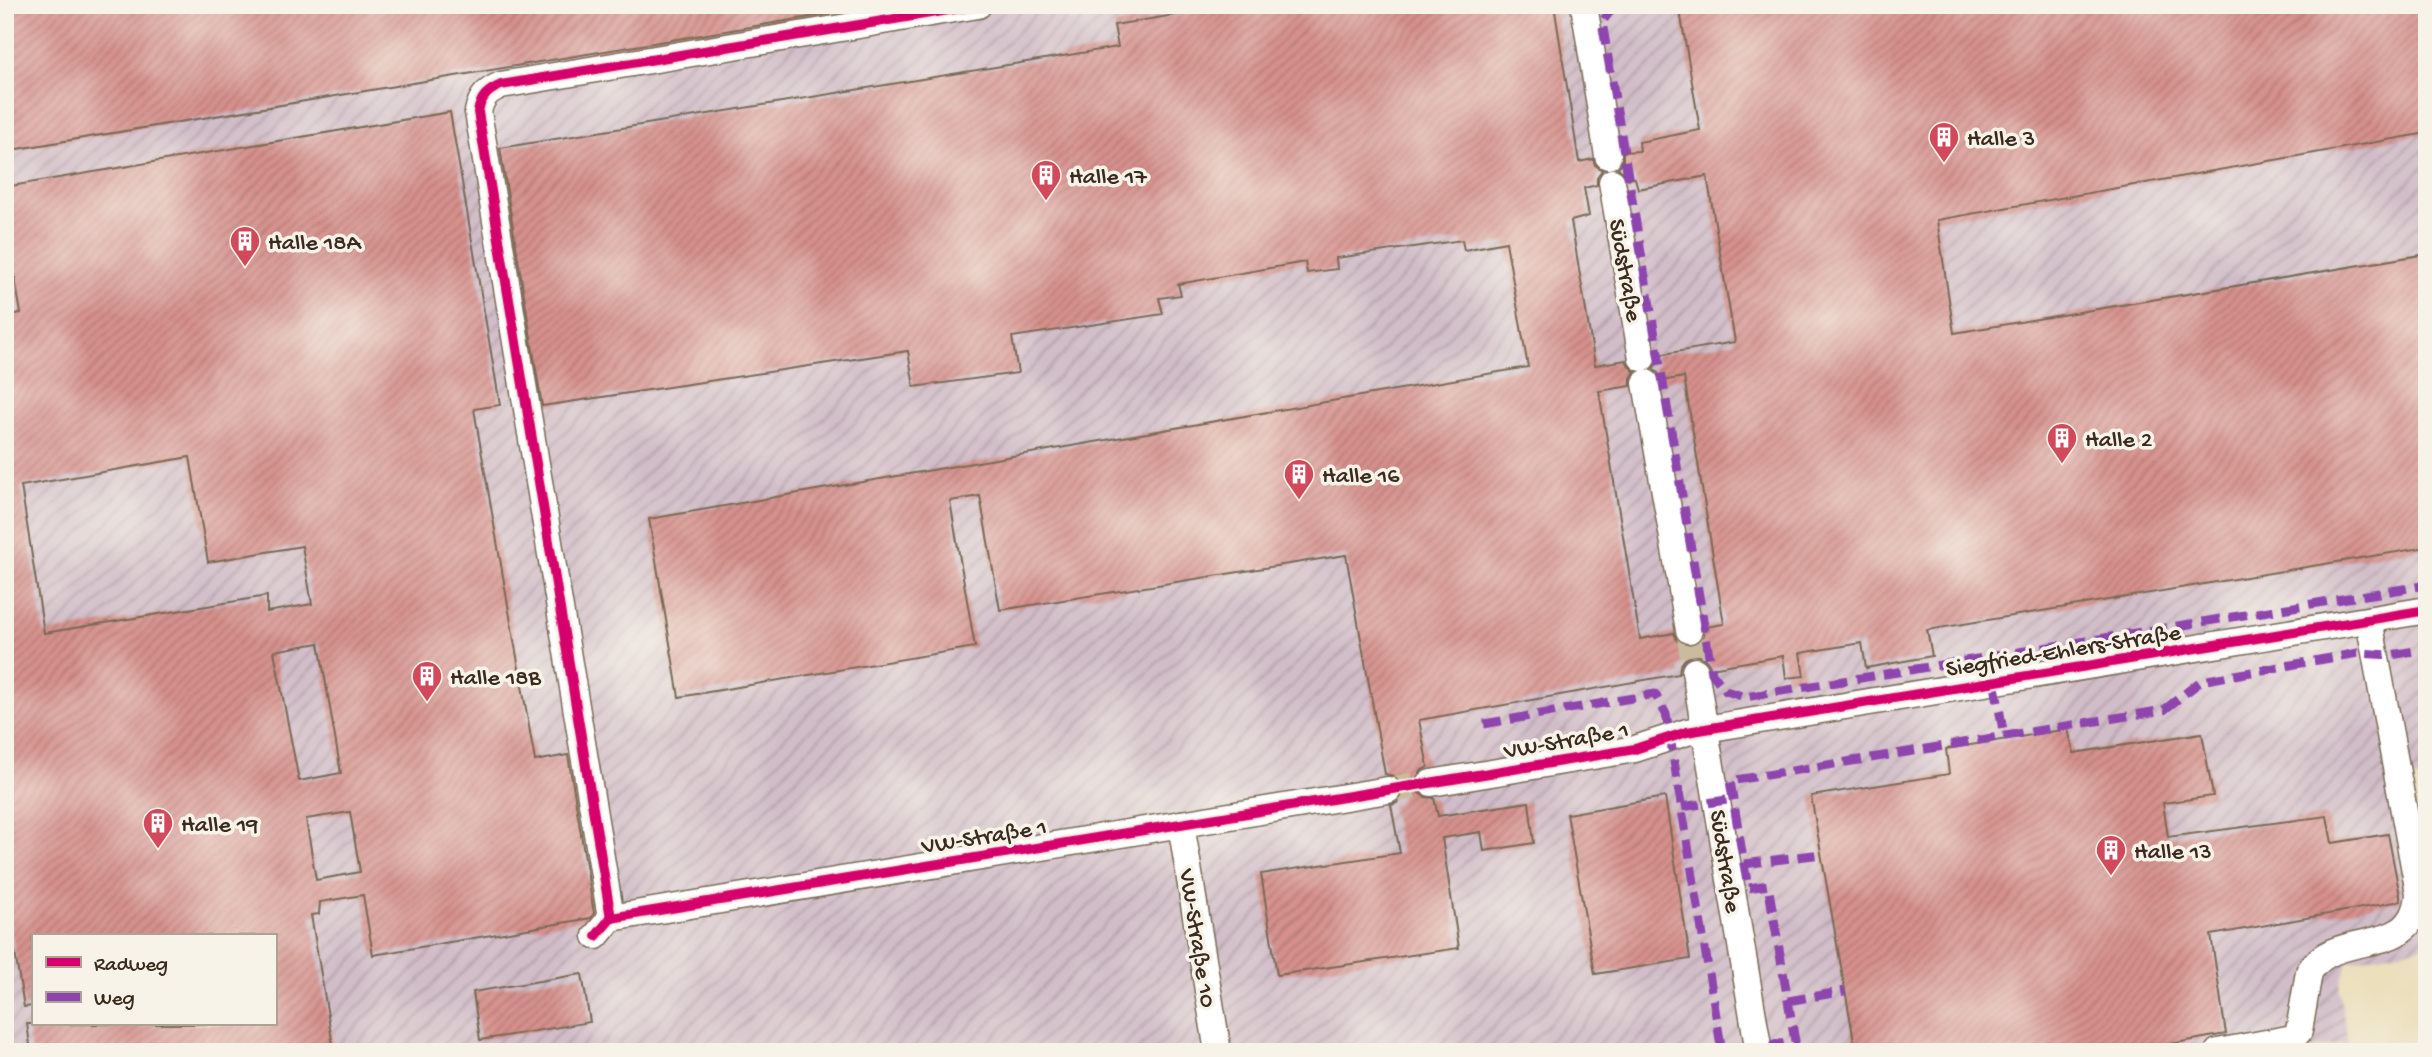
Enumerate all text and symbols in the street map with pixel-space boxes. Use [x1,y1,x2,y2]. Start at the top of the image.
building icon: Halle 3 [1927,120,1961,164]
place label: Halle 3 [1967,126,2035,155]
building icon: Halle 17 [1029,158,1063,202]
place label: Halle 17 [1069,164,1147,193]
street label: Südstraße [1600,217,1647,325]
building icon: Halle 18A [228,224,262,268]
place label: Halle 18A [268,230,363,259]
building icon: Halle 2 [2045,421,2079,465]
place label: Halle 2 [2085,427,2153,456]
building icon: Halle 16 [1282,457,1316,501]
place label: Halle 16 [1322,463,1400,492]
street label: Siegfried-Ehlers-Straße [1944,619,2184,685]
building icon: Halle 18B [410,659,444,703]
place label: Halle 18B [450,665,542,694]
street label: VW-Straße 1 [1501,717,1631,768]
building icon: Halle 19 [141,806,175,850]
street label: Südstraße [1701,808,1746,916]
place label: Halle 19 [181,812,258,841]
street label: VW-Straße 1 [919,814,1049,863]
building icon: Halle 13 [2094,833,2128,877]
place label: Halle 13 [2134,839,2212,868]
street label: VW-Straße 10 [1170,866,1221,1010]
legend [32,934,276,1026]
text: Radweg [94,954,168,979]
text: Weg [94,988,135,1013]

